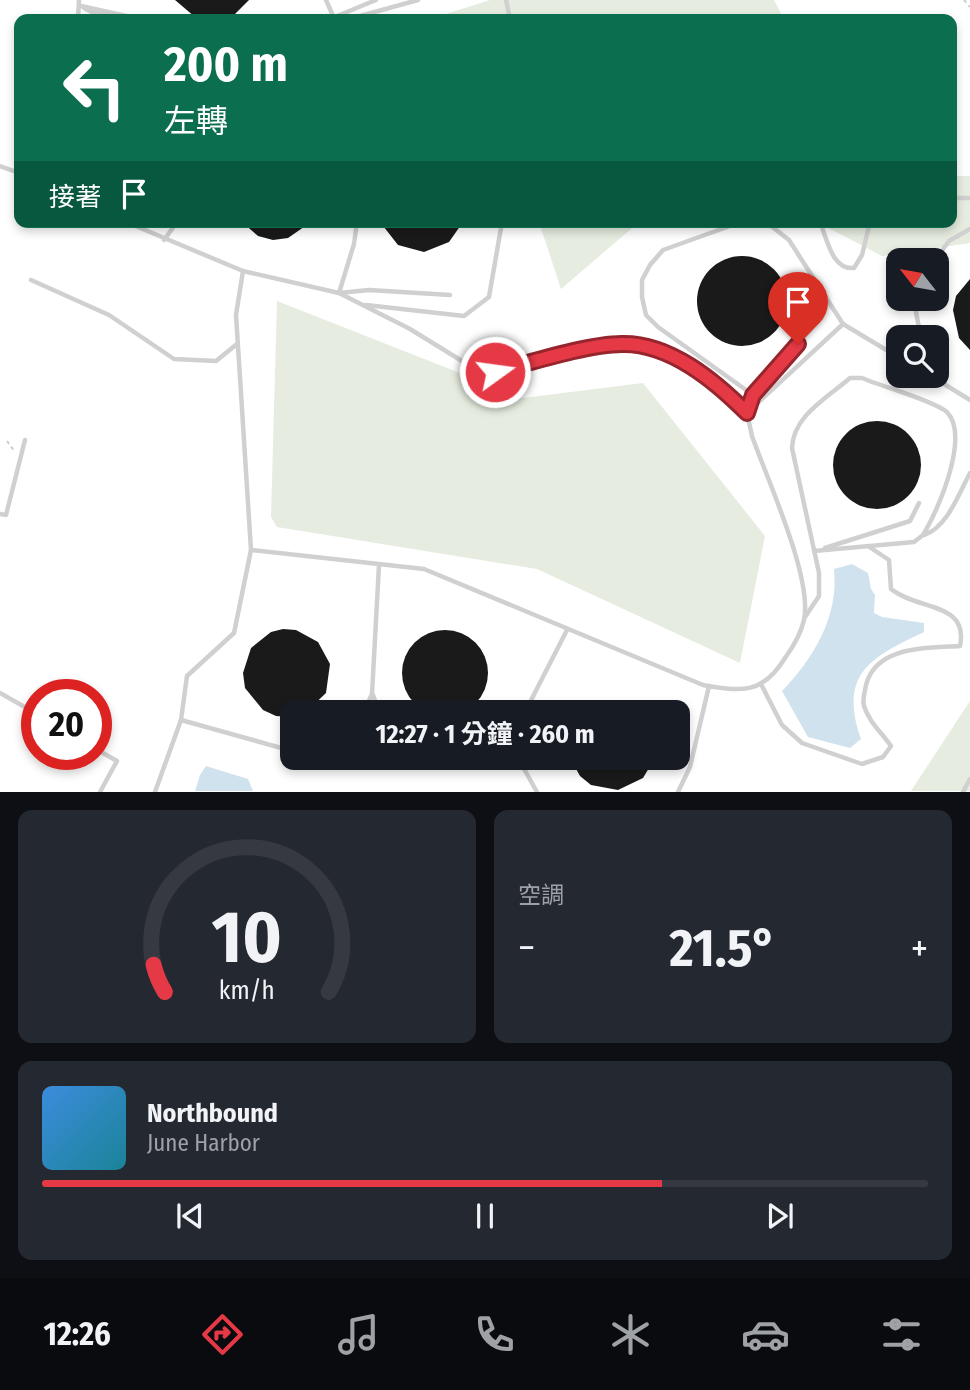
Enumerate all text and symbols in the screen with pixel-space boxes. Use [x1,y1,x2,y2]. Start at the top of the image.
text: 200 m [164,35,288,94]
icon: left [49,42,140,133]
text: 左轉 [164,102,228,140]
icon: arrive [115,175,153,213]
text: 接著 [49,182,101,213]
north arrow [886,248,948,312]
map controls [886,248,949,388]
pin [768,272,828,344]
icon: arrive [779,283,817,321]
button: search [886,325,949,388]
position arrow [458,335,532,409]
speed limit sign: 20 [21,679,112,770]
text: 12:27 · 1 分鐘 · 260 m [376,719,595,750]
text: 空調 [518,881,564,909]
text: 10 [212,895,282,982]
text: 21.5° [669,917,776,980]
text: − [518,925,535,971]
text: + [911,925,928,971]
text: km/h [219,976,275,1006]
text: Northbound [147,1098,278,1129]
text: June Harbor [147,1129,260,1157]
icon: previous [171,1197,209,1235]
icon: pause [466,1197,504,1235]
icon: next [761,1197,799,1235]
icon: directions [198,1310,247,1359]
icon: music [334,1310,383,1359]
icon: phone [470,1310,519,1359]
icon: climate [606,1310,655,1359]
icon: car [741,1310,790,1359]
icon: filters [877,1310,926,1359]
text: 12:26 [43,1315,111,1353]

